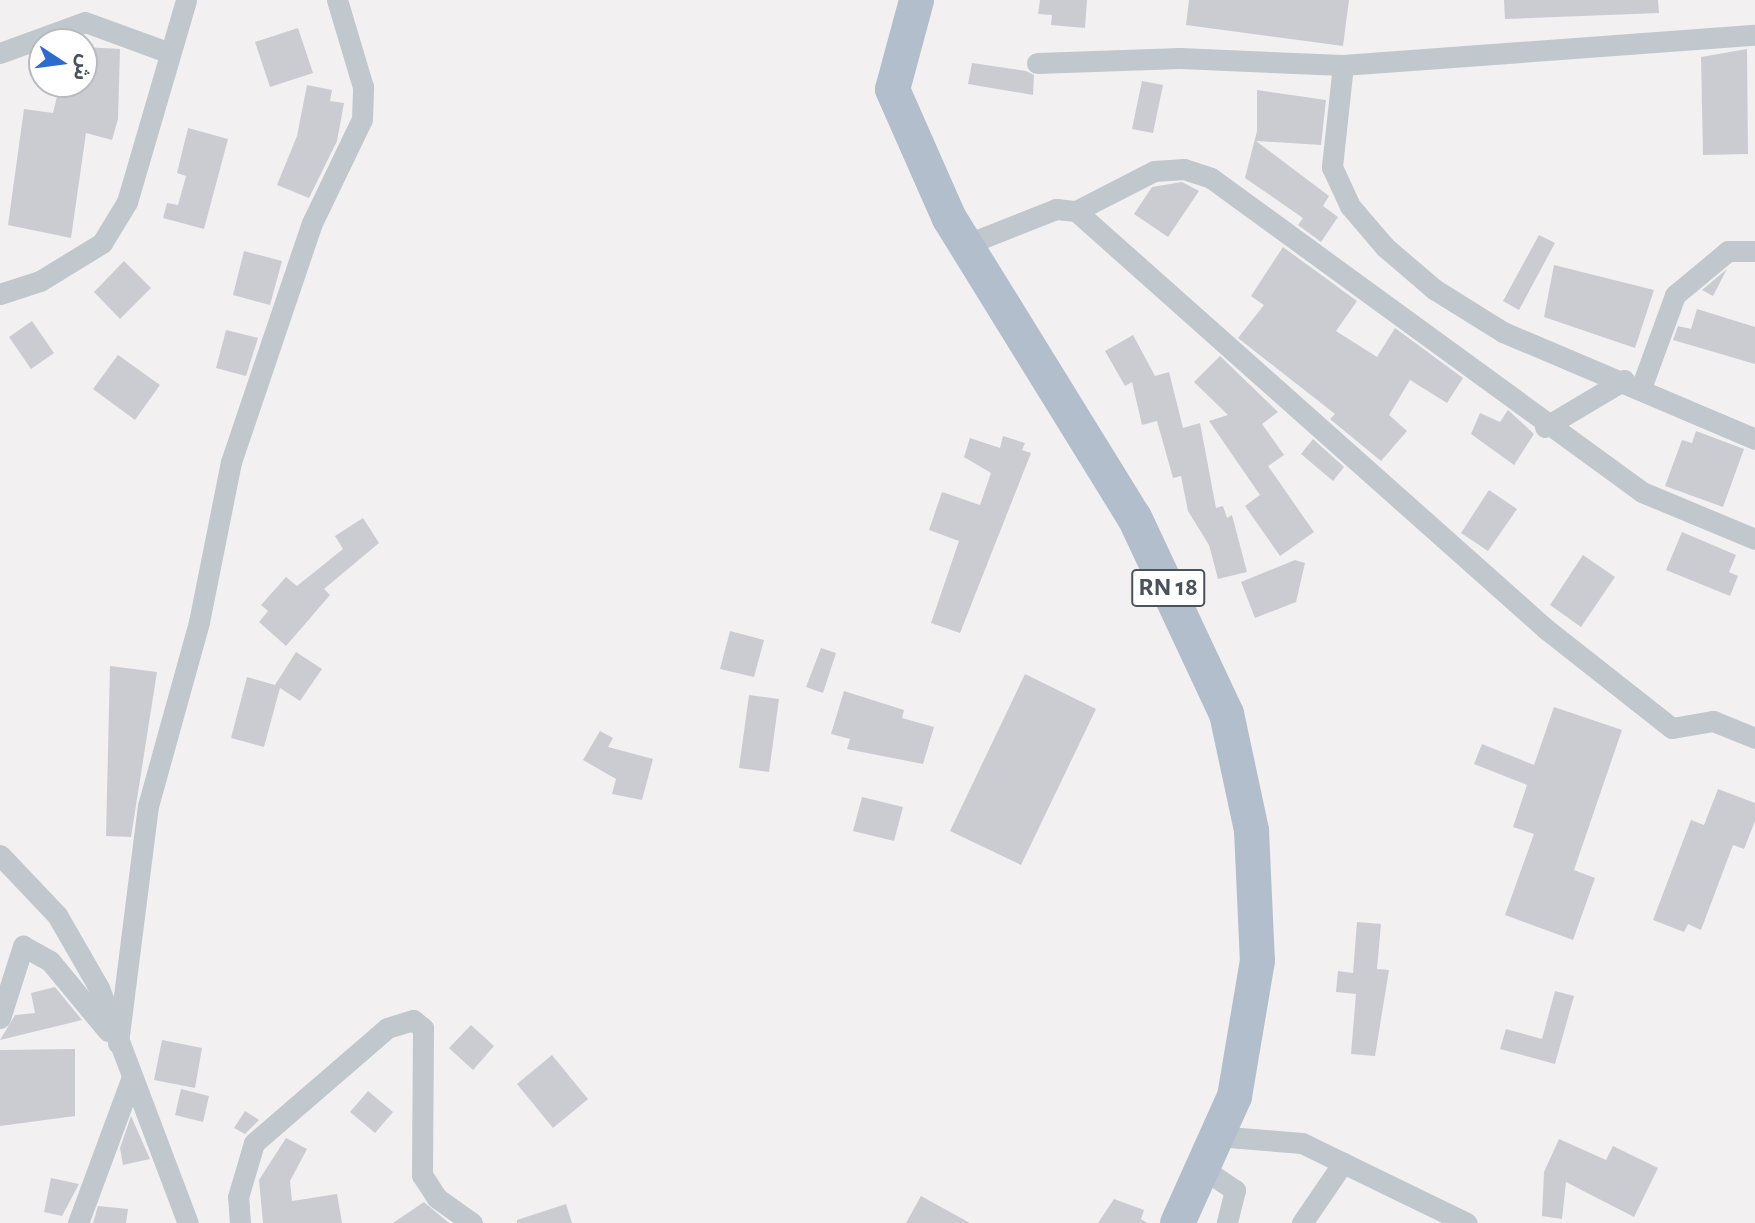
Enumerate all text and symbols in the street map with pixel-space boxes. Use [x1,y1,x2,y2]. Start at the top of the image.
north arrow [28,28,98,98]
text: ش [70,53,94,82]
road number: RN 18 [1130,566,1206,610]

